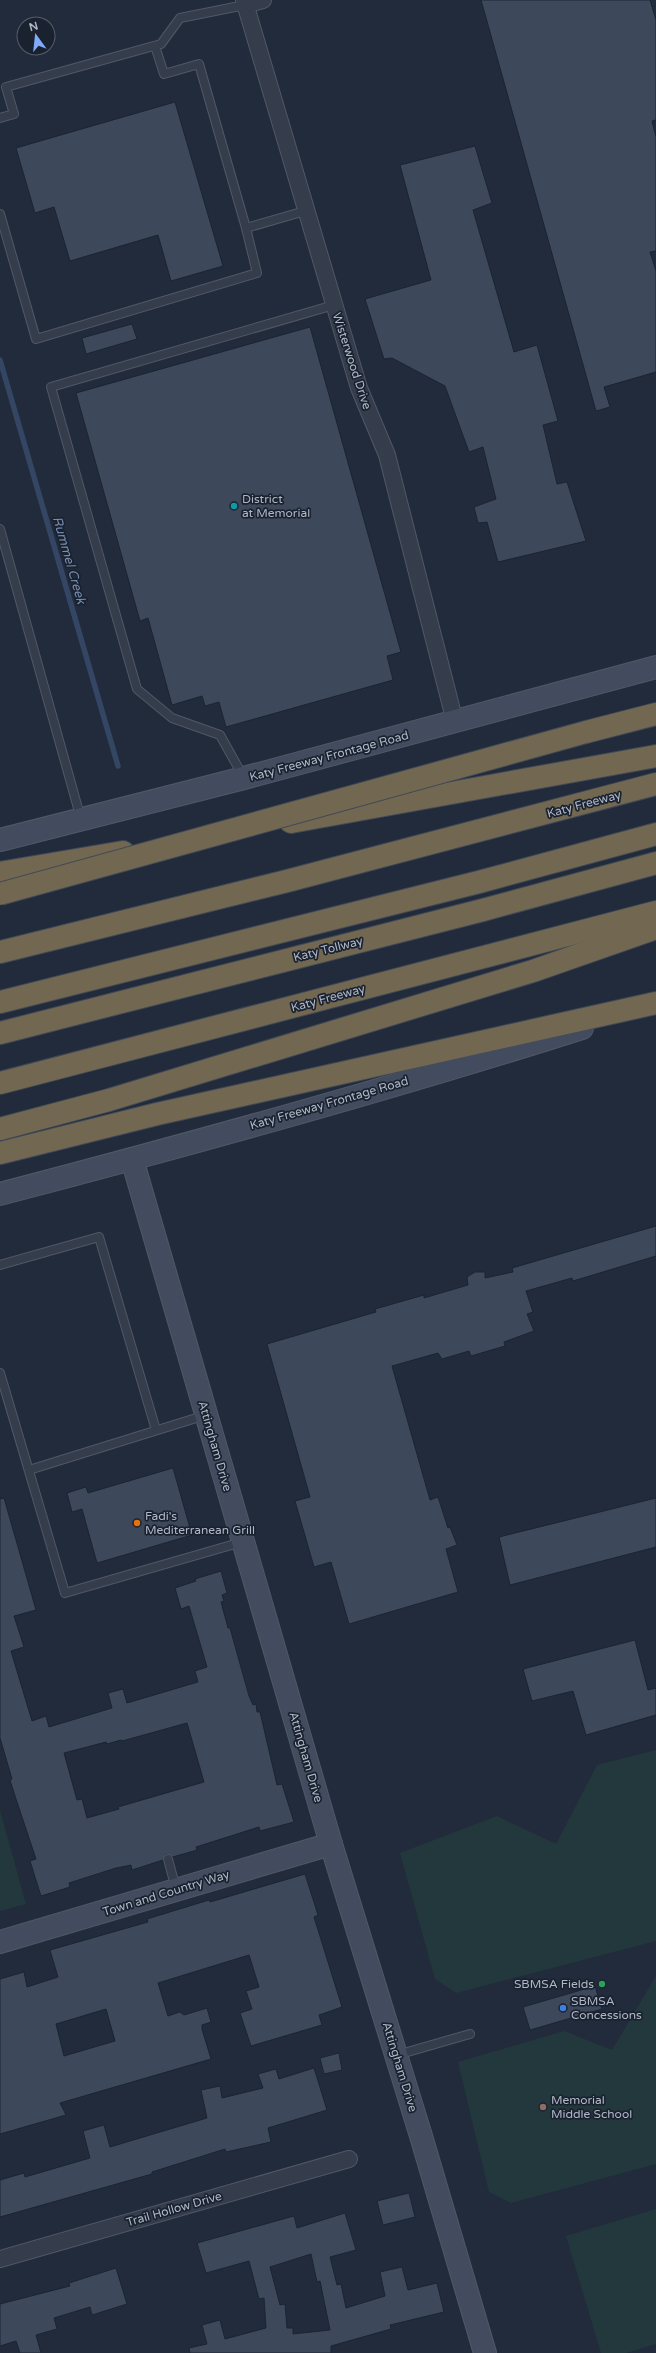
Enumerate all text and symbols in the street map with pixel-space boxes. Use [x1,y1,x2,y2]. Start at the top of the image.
north arrow [16,16,56,56]
text: N [28,19,39,34]
street label: Wisterwood Drive [330,311,374,411]
place label: District at Memorial [242,492,310,520]
marker: District at Memorial [229,501,239,511]
water label: Rummel Creek [49,515,89,607]
street label: Katy Freeway Frontage Road [248,728,410,784]
street label: Katy Freeway [545,787,623,821]
street label: Katy Tollway [292,933,365,964]
street label: Katy Freeway [289,981,367,1015]
street label: Katy Freeway Frontage Road [248,1074,410,1132]
street label: Attingham Drive [195,1399,235,1493]
place label: Fadi's Mediterranean Grill [145,1509,255,1537]
marker: Fadi's Mediterranean Grill [132,1518,142,1528]
street label: Attingham Drive [286,1710,326,1804]
street label: Town and Country Way [101,1867,232,1919]
place label: SBMSA Fields [514,1977,594,1991]
marker: SBMSA Fields [597,1979,607,1989]
place label: SBMSA Concessions [571,1994,642,2022]
marker: SBMSA Concessions [558,2003,568,2013]
street label: Attingham Drive [380,2020,420,2114]
place label: Memorial Middle School [551,2093,632,2121]
marker: Memorial Middle School [538,2102,548,2112]
street label: Trail Hollow Drive [125,2189,224,2229]

